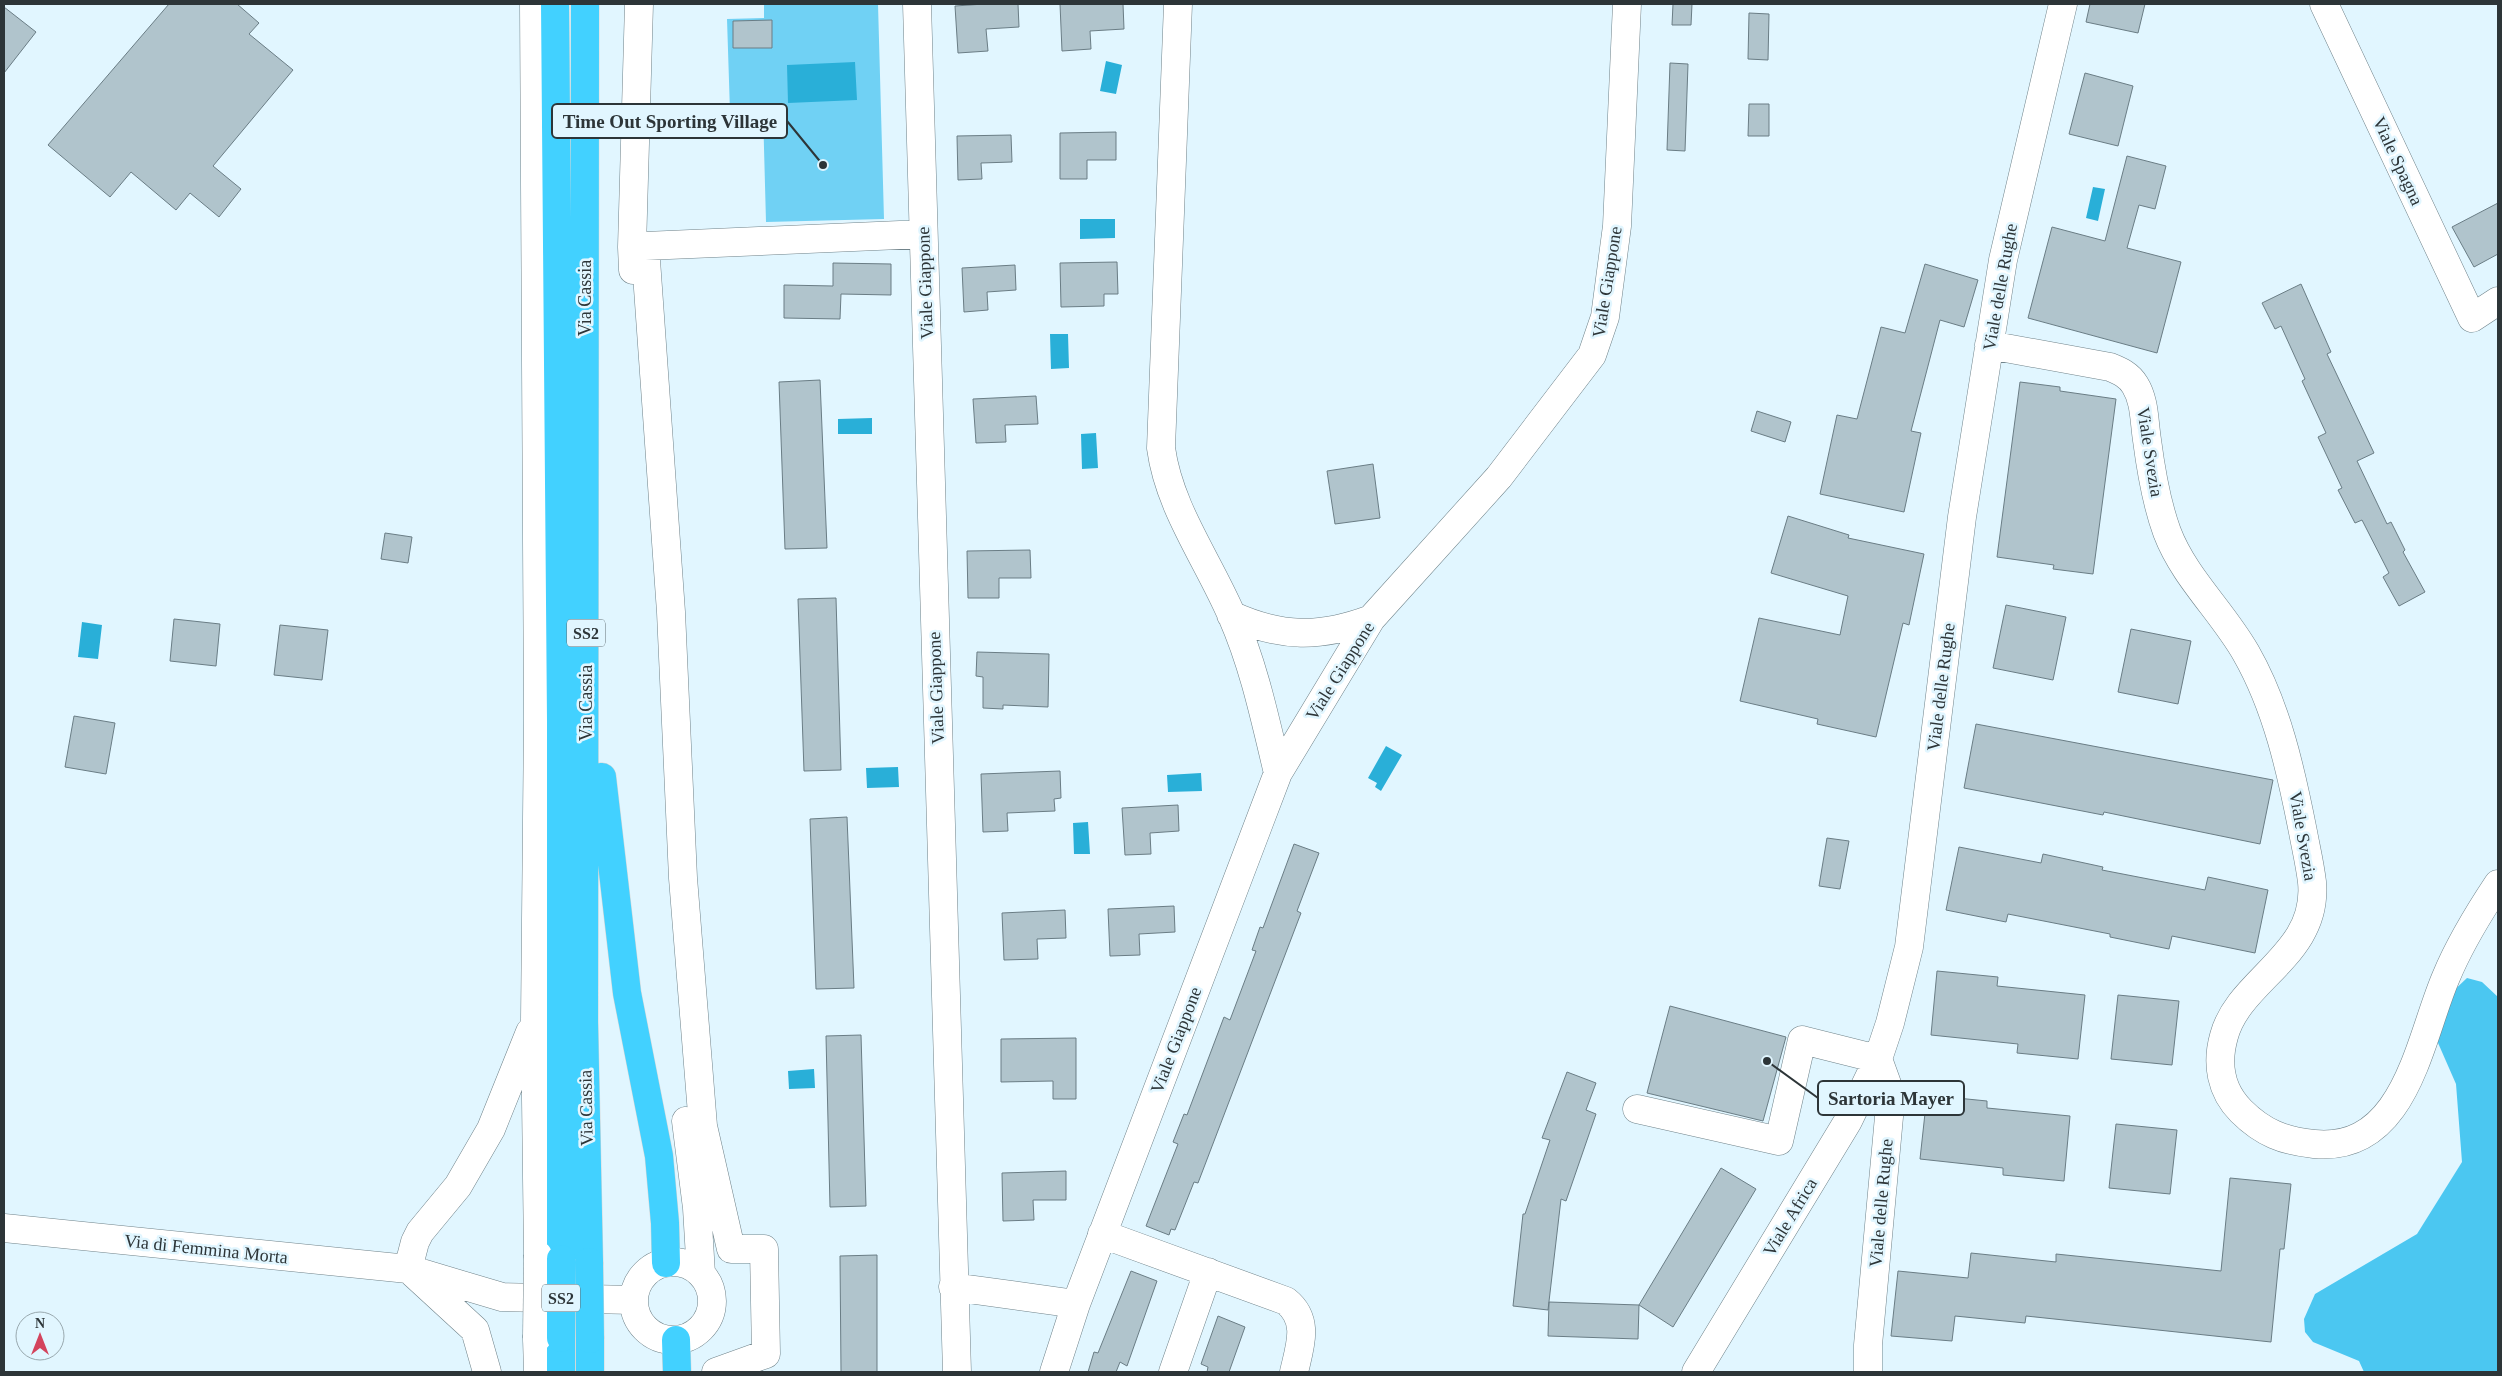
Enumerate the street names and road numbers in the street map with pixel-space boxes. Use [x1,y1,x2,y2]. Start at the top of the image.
street label: Viale Spagna [2369,114,2427,208]
street label: Viale delle Rughe [1979,222,2021,352]
street label: Viale Giappone [1588,225,1626,339]
street label: Viale Giappone [913,226,937,340]
street label: Via Cassia [575,260,595,336]
street label: Viale Svezia [2133,406,2167,498]
street label: Viale Giappone [1302,618,1378,724]
road number: SS2 [567,620,605,646]
street label: Viale delle Rughe [1923,622,1959,752]
street label: Viale Giappone [924,631,948,745]
street label: Via Cassia [576,665,596,741]
street label: Viale Svezia [2285,790,2321,882]
street label: Viale Giappone [1147,984,1205,1096]
street label: Via Cassia [575,1070,597,1146]
street label: Viale delle Rughe [1865,1138,1897,1268]
street label: Viale Africa [1759,1174,1821,1260]
street label: Via di Femmina Morta [123,1230,289,1268]
road number: SS2 [542,1285,580,1312]

